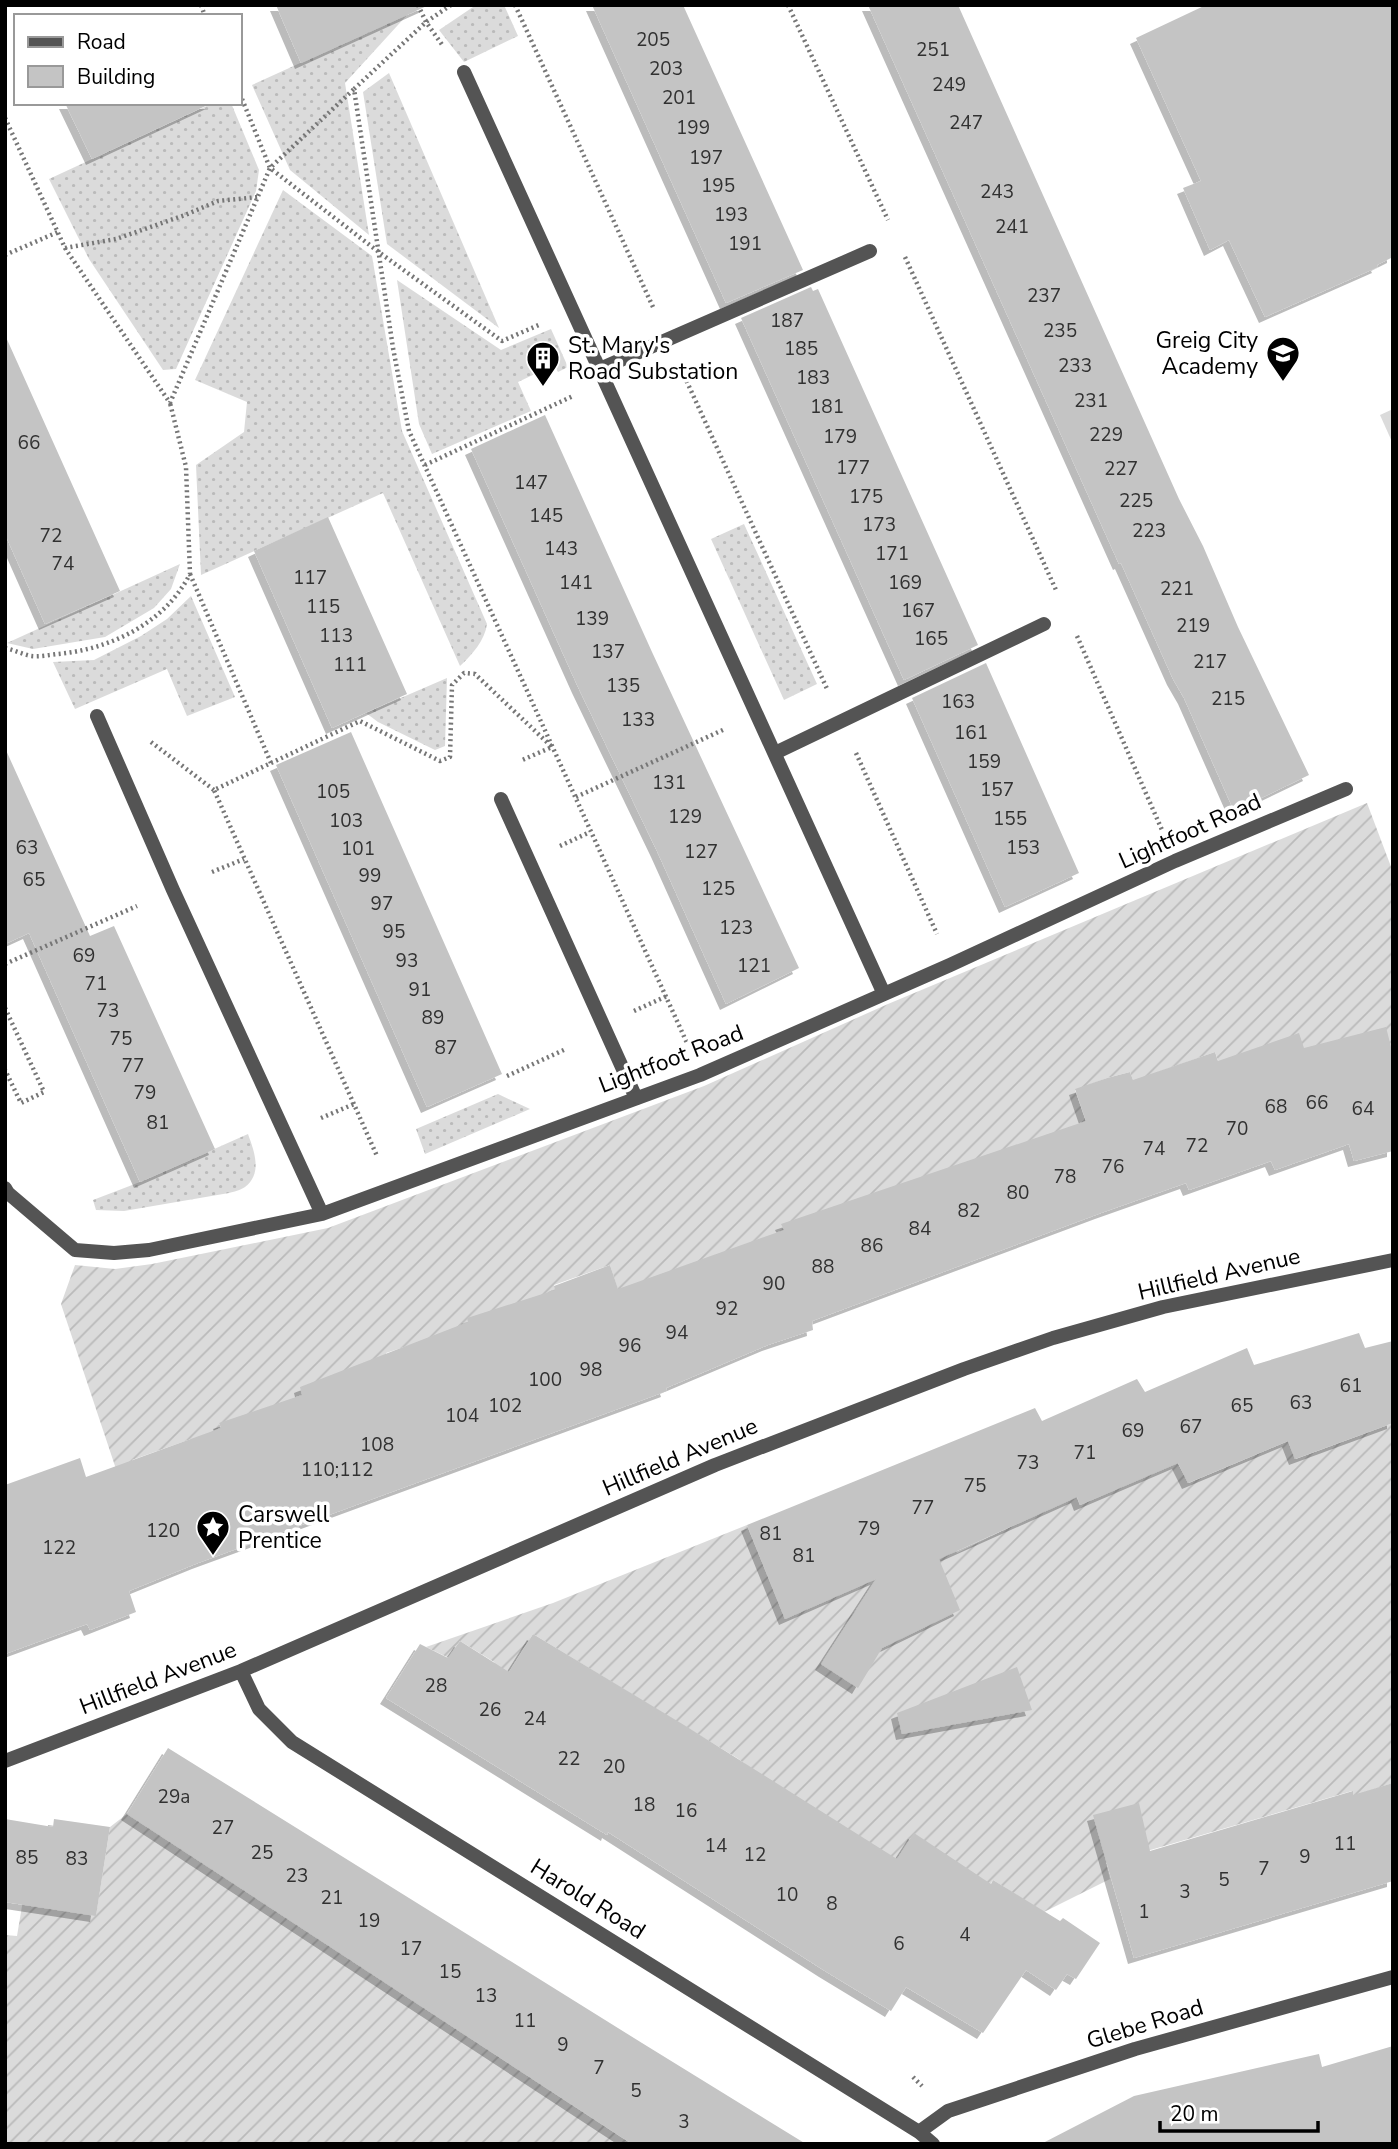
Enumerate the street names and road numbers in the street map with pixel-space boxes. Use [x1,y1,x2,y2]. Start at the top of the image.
street label: Lightfoot Road [1114,786,1266,876]
street label: Lightfoot Road [594,1017,748,1101]
street label: Hillfield Avenue [1135,1240,1303,1308]
street label: Hillfield Avenue [598,1410,762,1504]
street label: Hillfield Avenue [75,1634,241,1722]
street label: Harold Road [525,1851,651,1947]
street label: Glebe Road [1083,1992,1207,2056]

